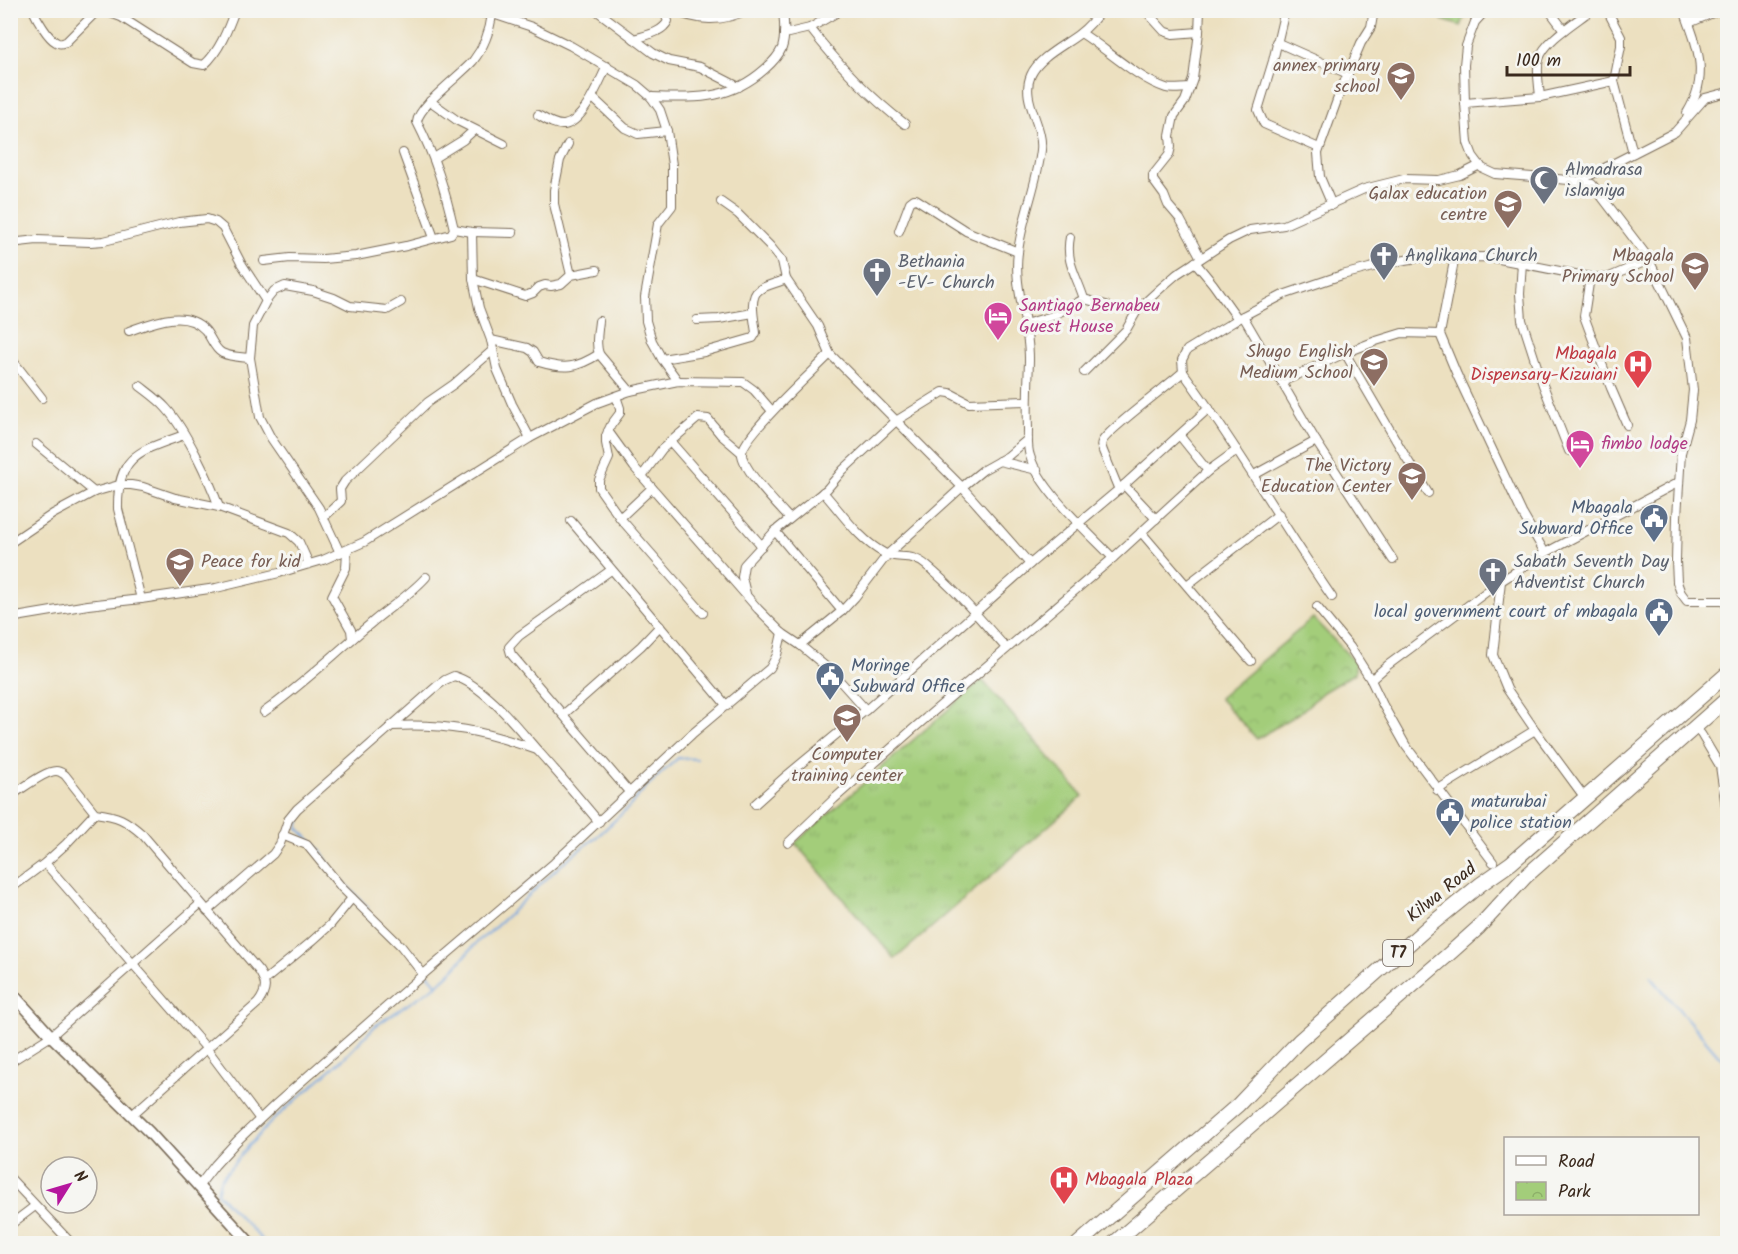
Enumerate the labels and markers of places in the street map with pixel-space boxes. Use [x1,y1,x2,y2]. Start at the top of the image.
place label: annex primary school [1273,52,1381,102]
school or university icon: annex primary school [1385,60,1417,102]
place label: Almadrasa islamiya [1565,156,1643,206]
mosque icon: Almadrasa islamiya [1528,164,1560,206]
place label: Galax education centre [1369,180,1487,230]
school or university icon: Galax education centre [1492,188,1524,230]
church icon: Anglikana Church [1368,240,1400,282]
place label: Anglikana Church [1405,242,1538,271]
place label: Mbagala Primary School [1562,242,1675,292]
place label: Bethania -EV- Church [898,248,995,298]
school or university icon: Mbagala Primary School [1679,250,1711,292]
church icon: Bethania -EV- Church [861,256,893,298]
place label: Santiago Bernabeu Guest House [1019,292,1160,342]
hotel icon: Santiago Bernabeu Guest House [982,300,1014,342]
place label: Shugo English Medium School [1239,338,1354,388]
place label: Mbagala Dispensary-Kizuiani [1470,340,1618,390]
school or university icon: Shugo English Medium School [1358,346,1390,388]
hospital icon: Mbagala Dispensary-Kizuiani [1622,348,1654,390]
hotel icon: fimbo lodge [1564,428,1596,470]
place label: fimbo lodge [1601,430,1688,459]
place label: The Victory Education Center [1261,452,1392,502]
school or university icon: The Victory Education Center [1396,460,1428,502]
place label: Mbagala Subward Office [1519,494,1633,544]
public building icon: Mbagala Subward Office [1638,502,1670,544]
school or university icon: Peace for kid [164,546,196,588]
place label: Peace for kid [201,548,301,577]
place label: Sabath Seventh Day Adventist Church [1514,548,1670,598]
church icon: Sabath Seventh Day Adventist Church [1477,556,1509,598]
public building icon: local government court of mbagala [1643,596,1675,638]
place label: local government court of mbagala [1374,598,1638,627]
place label: Moringe Subward Office [851,652,965,702]
public building icon: Moringe Subward Office [814,660,846,702]
school or university icon: Computer training center [831,702,863,744]
place label: Computer training center [791,741,904,791]
place label: maturubai police station [1470,788,1572,838]
public building icon: maturubai police station [1434,796,1466,838]
hospital icon: Mbagala Plaza [1048,1164,1080,1206]
place label: Mbagala Plaza [1085,1166,1193,1195]

